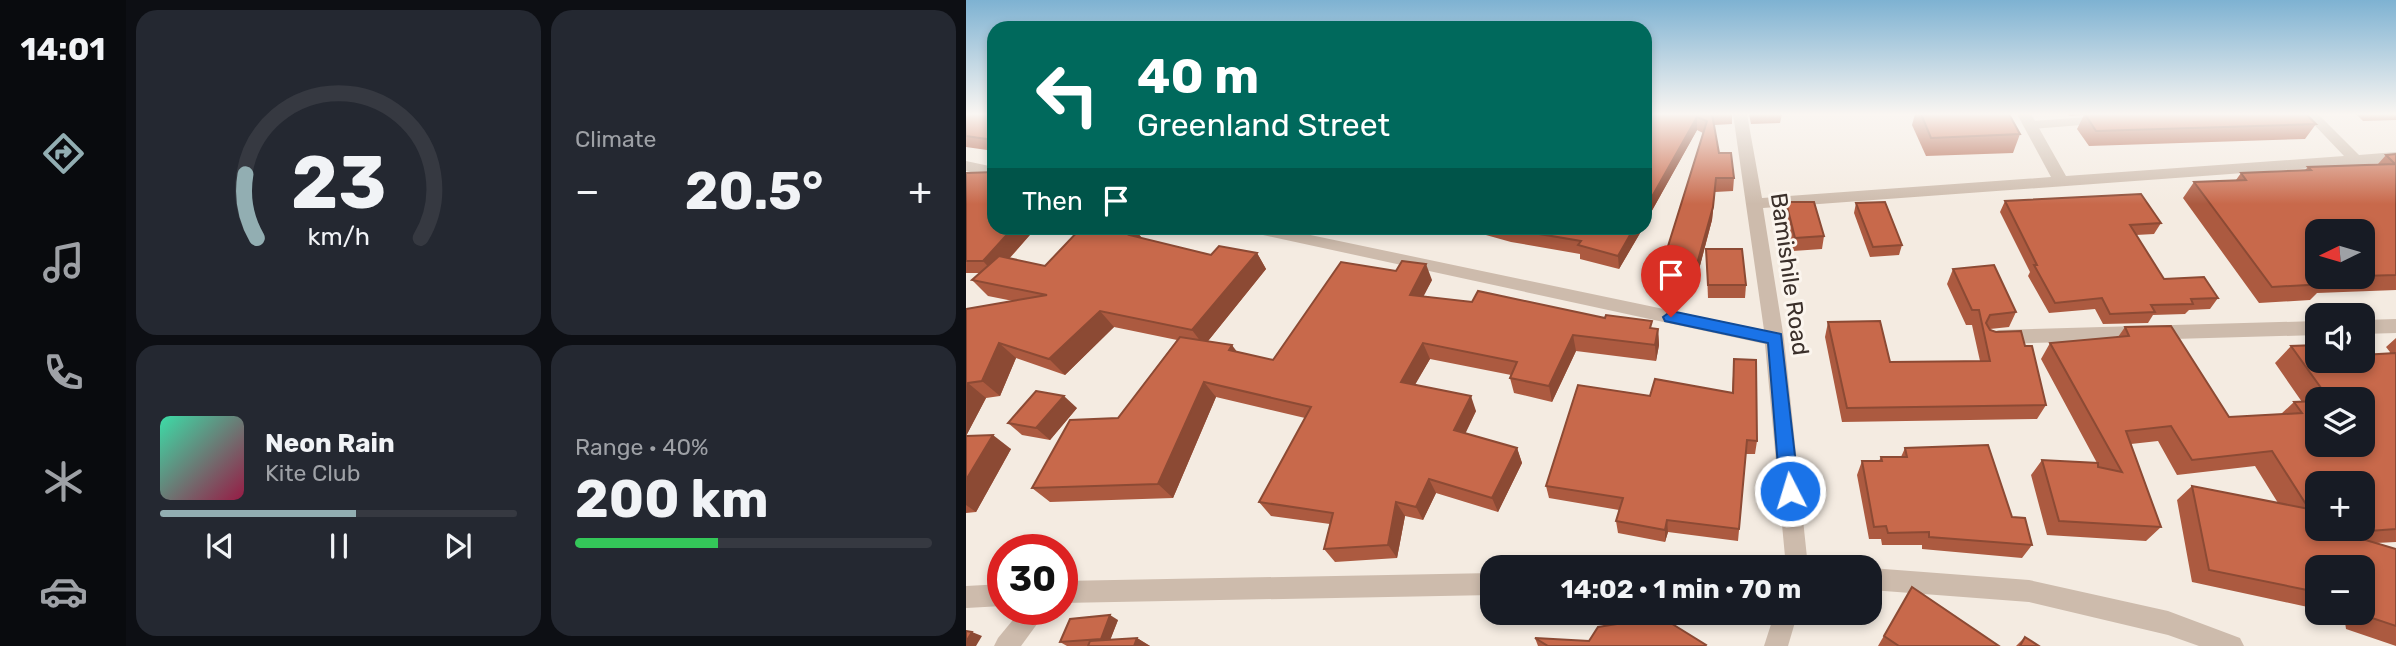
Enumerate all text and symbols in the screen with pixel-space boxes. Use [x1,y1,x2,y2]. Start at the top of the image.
text: 14:01 [21,30,105,68]
text: 40 m [1137,47,1259,105]
icon: left [1022,49,1113,140]
text: Greenland Street [1137,106,1390,144]
text: Climate [575,125,656,153]
icon: directions [39,129,88,178]
text: 23 [291,141,386,227]
text: 20.5° [685,160,823,222]
text: − [575,168,600,214]
text: + [908,168,932,214]
icon: arrive [1097,182,1135,220]
text: Then [1022,186,1083,217]
street label: Bamishile Road [1765,191,1815,357]
north arrow [2305,219,2375,289]
map controls [2305,219,2375,625]
text: km/h [307,222,370,251]
icon: music [39,238,88,287]
pin [1641,245,1701,317]
icon: arrive [1652,256,1690,294]
button: sound [2305,303,2375,373]
icon: phone [39,348,88,397]
button: layers [2305,387,2375,457]
text: Neon Rain [265,428,395,459]
text: Range · 40% [575,433,709,461]
position arrow [1753,454,1827,528]
icon: climate [39,457,88,506]
text: Kite Club [265,459,360,487]
text: 200 km [575,468,769,530]
button: + [2305,471,2375,541]
icon: previous [201,527,239,565]
icon: pause [320,527,358,565]
icon: next [439,527,477,565]
speed limit sign: 30 [987,534,1078,625]
button: − [2305,555,2375,625]
icon: car [39,567,88,616]
text: 14:02 · 1 min · 70 m [1561,574,1801,605]

